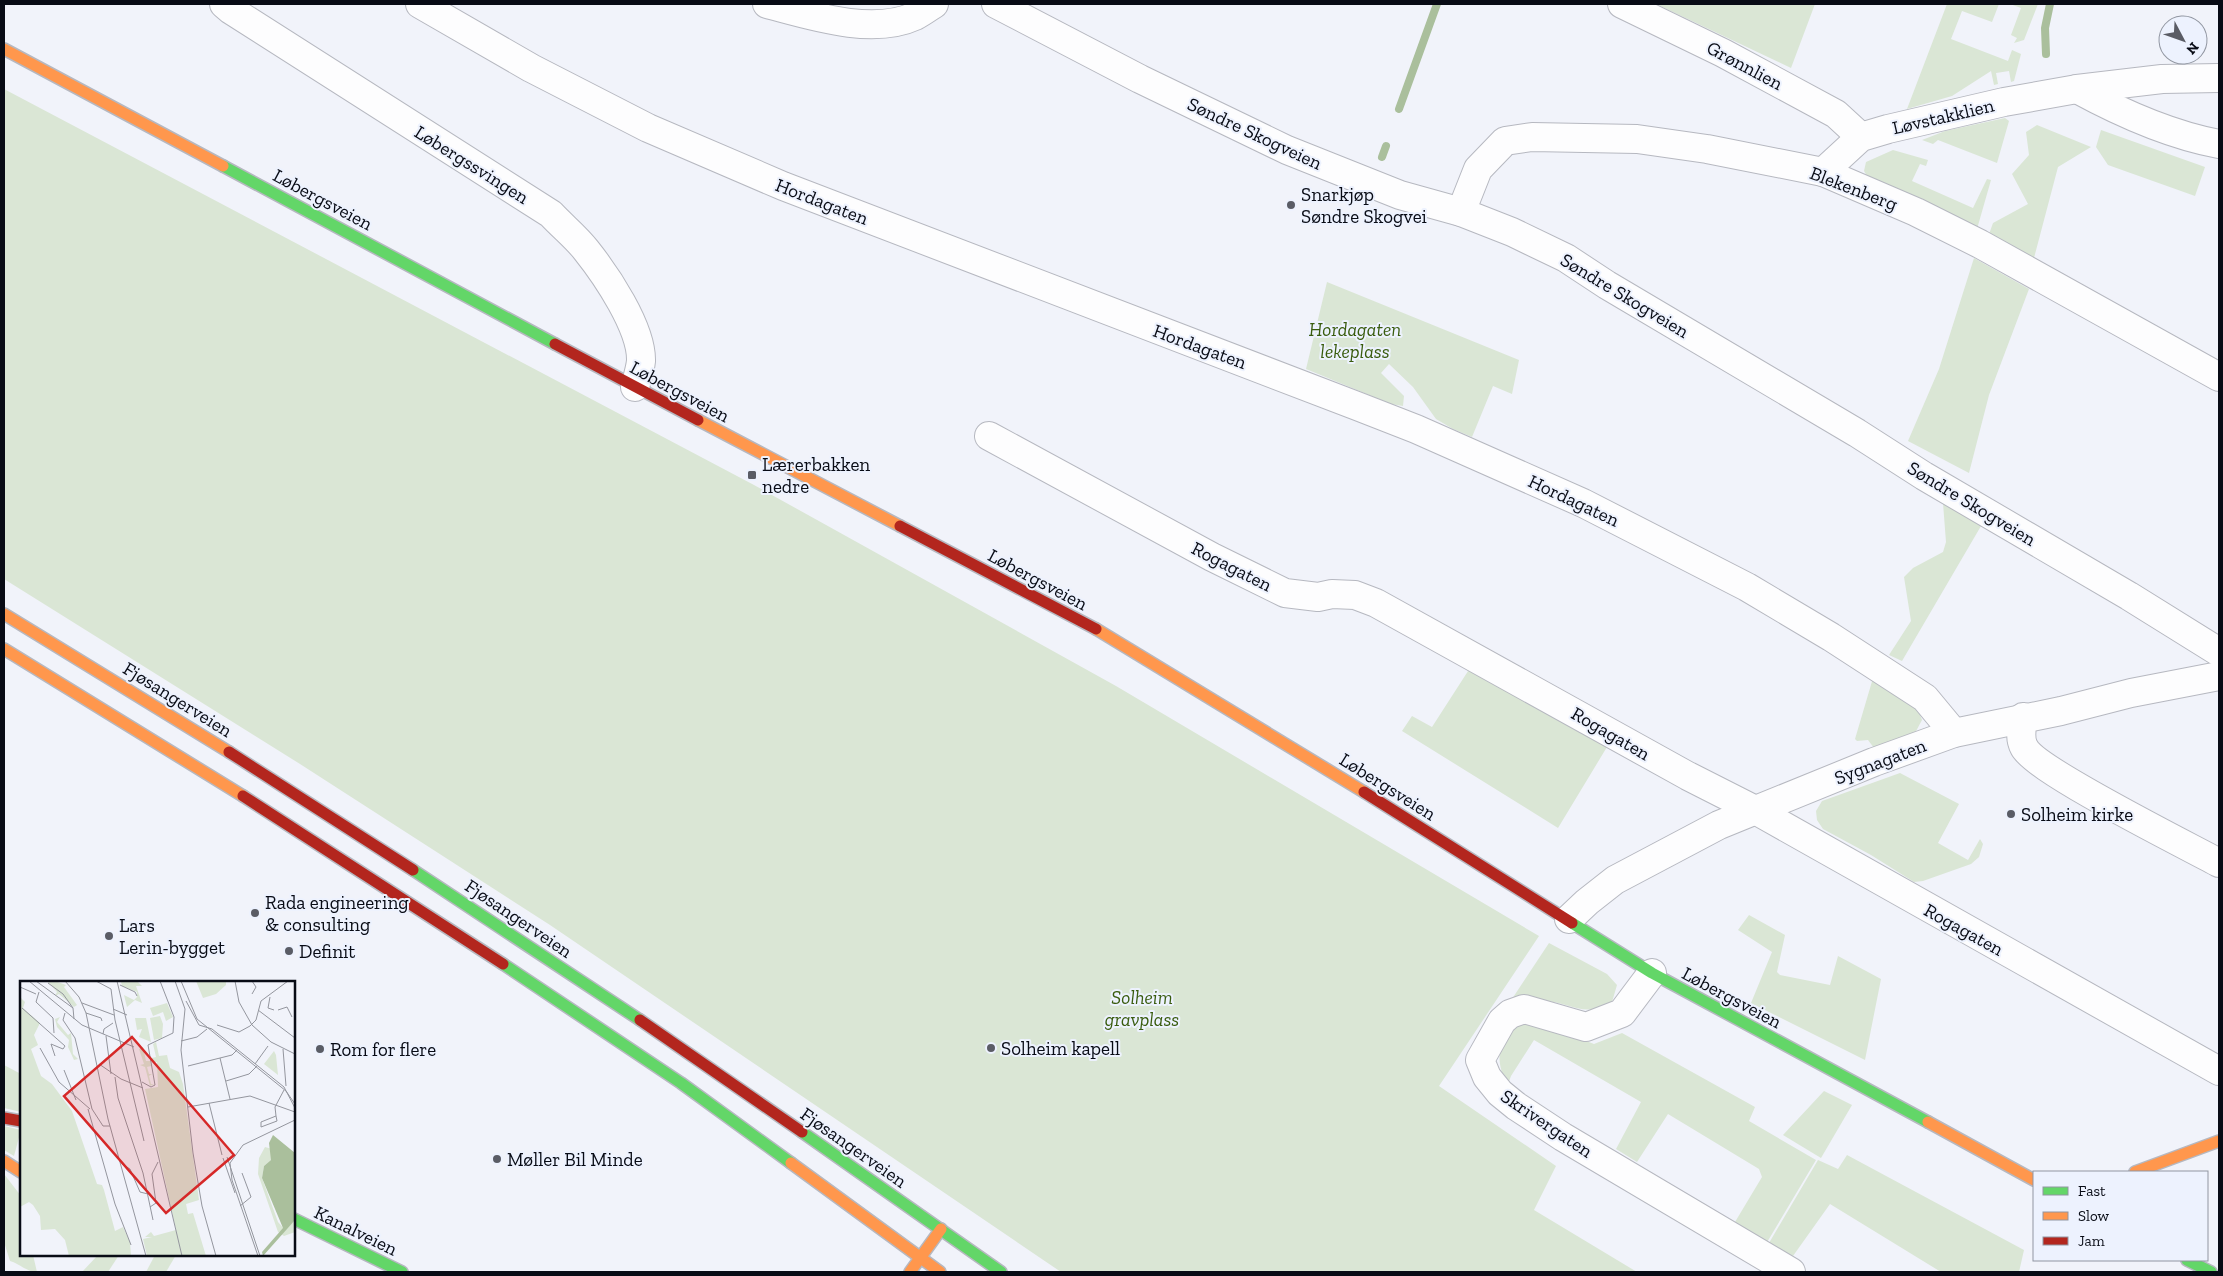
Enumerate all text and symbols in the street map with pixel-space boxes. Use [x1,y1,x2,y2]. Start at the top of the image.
north arrow [2158,15,2208,65]
street label: Grønnlien [1703,36,1787,95]
text: N [2182,39,2202,58]
street label: Søndre Skogveien [1184,92,1326,175]
street label: Løvstakklien [1890,94,1996,139]
street label: Løbergssvingen [410,120,533,209]
street label: Blekenberg [1807,161,1902,216]
street label: Løbergsveien [269,164,377,235]
street label: Hordagaten [772,173,872,230]
place label: Snarkjøp Søndre Skogvei [1301,183,1427,228]
marker: Snarkjøp Søndre Skogvei [1285,199,1297,211]
street label: Søndre Skogveien [1556,248,1693,343]
park label: Hordagaten lekeplass [1309,318,1401,363]
street label: Hordagaten [1150,319,1250,374]
street label: Løbergsveien [626,356,734,427]
place label: Lærerbakken nedre [762,453,870,498]
street label: Søndre Skogveien [1903,456,2040,551]
marker: Lærerbakken nedre [746,469,758,481]
street label: Hordagaten [1525,469,1623,532]
street label: Rogagaten [1188,536,1276,597]
street label: Løbergsveien [984,544,1092,615]
street label: Fjøsangerveien [119,657,237,742]
street label: Rogagaten [1567,702,1654,765]
street label: Sygnagaten [1831,733,1929,789]
street label: Løbergsveien [1335,748,1440,825]
place label: Solheim kirke [2021,803,2133,826]
marker: Solheim kirke [2005,808,2017,820]
street label: Fjøsangerveien [461,874,577,963]
place label: Rada engineering & consulting [265,891,409,936]
street label: Rogagaten [1920,898,2008,961]
marker: Rada engineering & consulting [249,907,261,919]
place label: Lars Lerin-bygget [119,914,225,959]
marker: Lars Lerin-bygget [103,930,115,942]
place label: Definit [299,940,355,963]
marker: Definit [283,945,295,957]
street label: Løbergsveien [1678,962,1786,1033]
inset map [20,981,295,1256]
park label: Solheim gravplass [1105,986,1179,1031]
place label: Solheim kapell [1001,1037,1120,1060]
place label: Rom for flere [330,1038,436,1061]
marker: Solheim kapell [985,1042,997,1054]
marker: Rom for flere [314,1043,326,1055]
street label: Skrivergaten [1496,1084,1597,1163]
street label: Fjøsangerveien [796,1102,911,1193]
place label: Møller Bil Minde [507,1148,643,1171]
marker: Møller Bil Minde [491,1153,503,1165]
legend [2033,1171,2208,1261]
text: Fast [2078,1182,2106,1200]
street label: Kanalveien [310,1200,401,1260]
text: Slow [2078,1207,2110,1225]
text: Jam [2078,1232,2105,1250]

